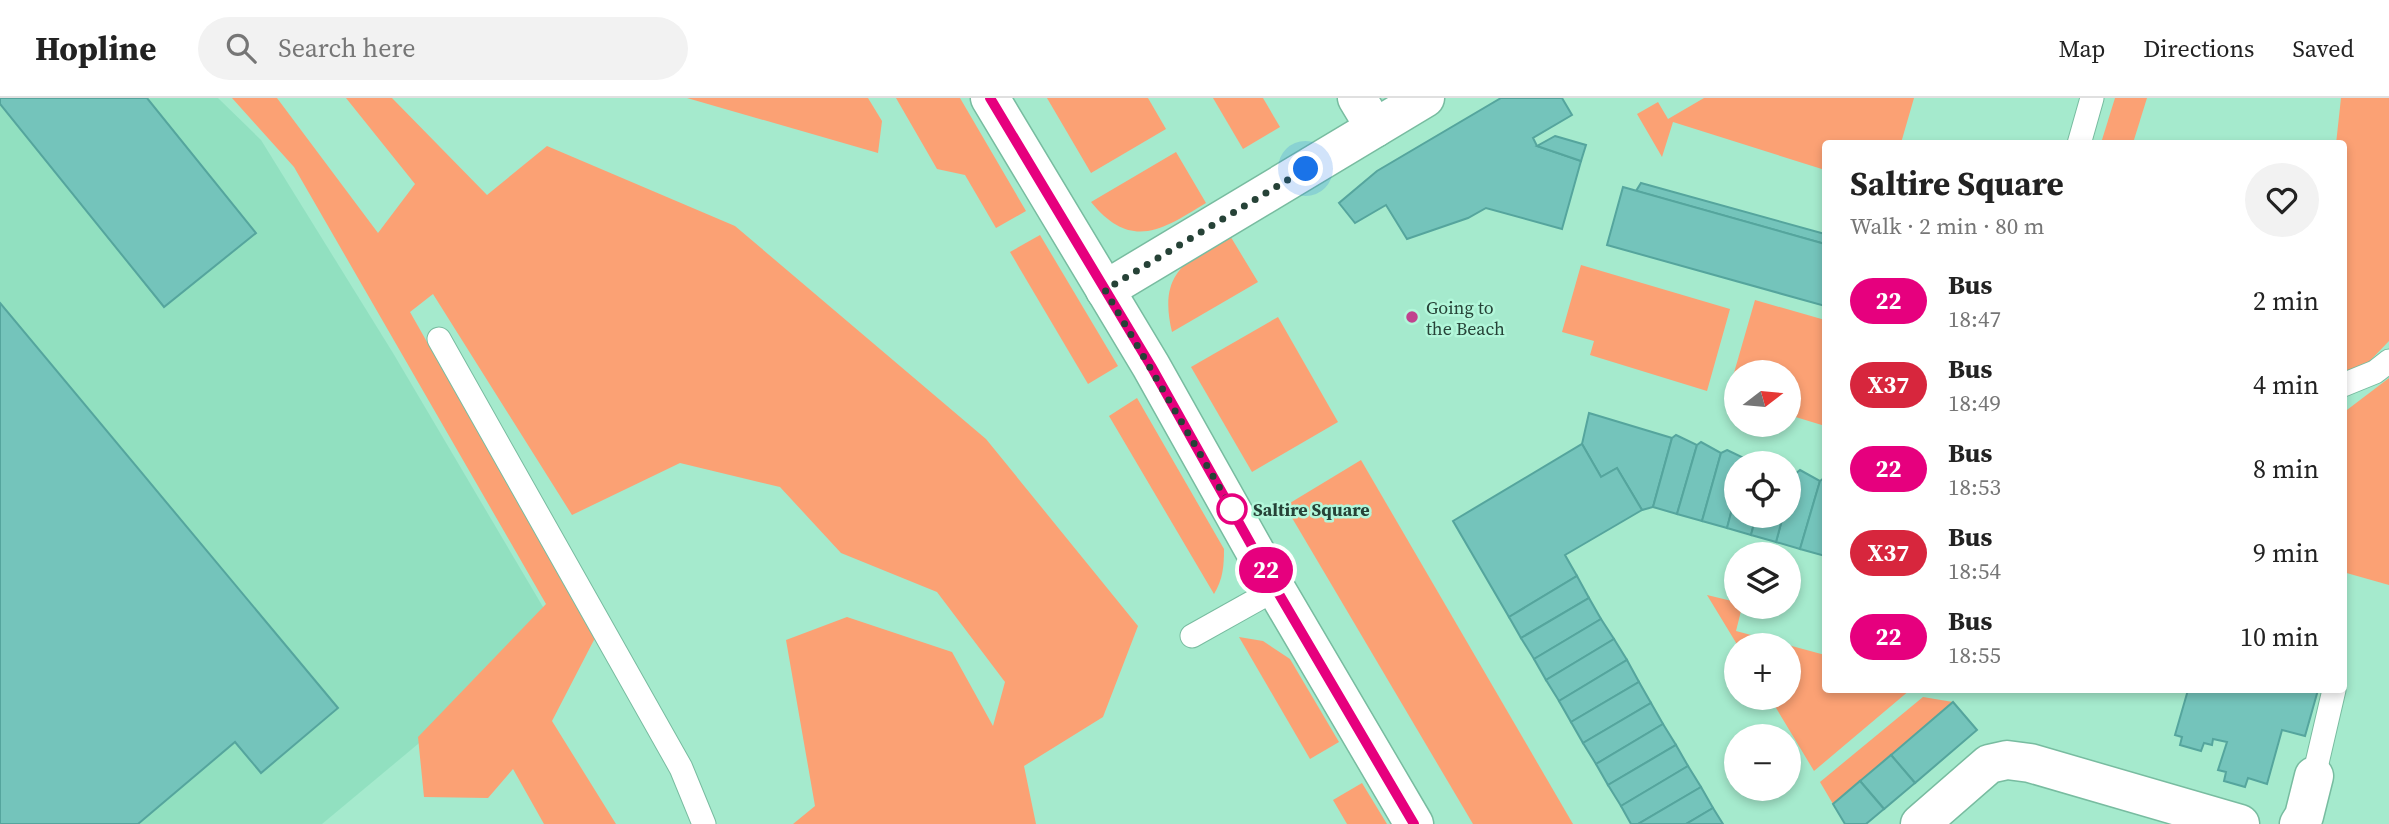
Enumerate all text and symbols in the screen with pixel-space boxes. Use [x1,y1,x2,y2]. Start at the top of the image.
search box [198,17,688,80]
text: Hopline [35,26,156,71]
icon: search [222,29,260,67]
text: Search here [278,30,415,66]
text: Map [2058,32,2105,65]
text: Directions [2143,32,2254,65]
text: Saved [2292,32,2354,65]
your location [1288,151,1323,186]
text: Saltire Square [1850,161,2064,206]
button: heart [2245,163,2319,237]
text: Walk · 2 min · 80 m [1850,210,2044,242]
text: Bus [1948,267,1992,303]
text: 2 min [2253,283,2319,319]
text: 22 [1875,284,1902,317]
place label: Going to the Beach [1426,295,1505,341]
text: 18:47 [1948,303,2001,335]
marker: Going to the Beach [1404,309,1420,325]
text: Bus [1948,351,1992,387]
north arrow [1724,360,1801,438]
map controls [1724,360,1801,801]
text: 4 min [2253,367,2319,403]
text: X37 [1868,368,1909,401]
text: 18:49 [1948,387,2001,419]
text: Bus [1948,435,1992,471]
button: locate [1724,451,1801,528]
text: 8 min [2253,451,2319,487]
text: 22 [1875,452,1902,485]
text: 18:53 [1948,471,2001,503]
marker: Saltire Square [1217,494,1247,524]
place label: Saltire Square [1253,497,1370,522]
text: Bus [1948,519,1992,555]
text: 9 min [2253,535,2319,571]
text: X37 [1868,536,1909,569]
button: layers [1724,542,1801,619]
line badge: 22 [1234,547,1298,593]
text: 22 [1253,553,1279,586]
text: 18:54 [1948,555,2001,587]
text: Bus [1948,603,1992,639]
text: 10 min [2240,619,2319,655]
text: 22 [1875,620,1902,653]
button: + [1724,633,1801,710]
text: 18:55 [1948,639,2001,671]
button: − [1724,724,1801,801]

